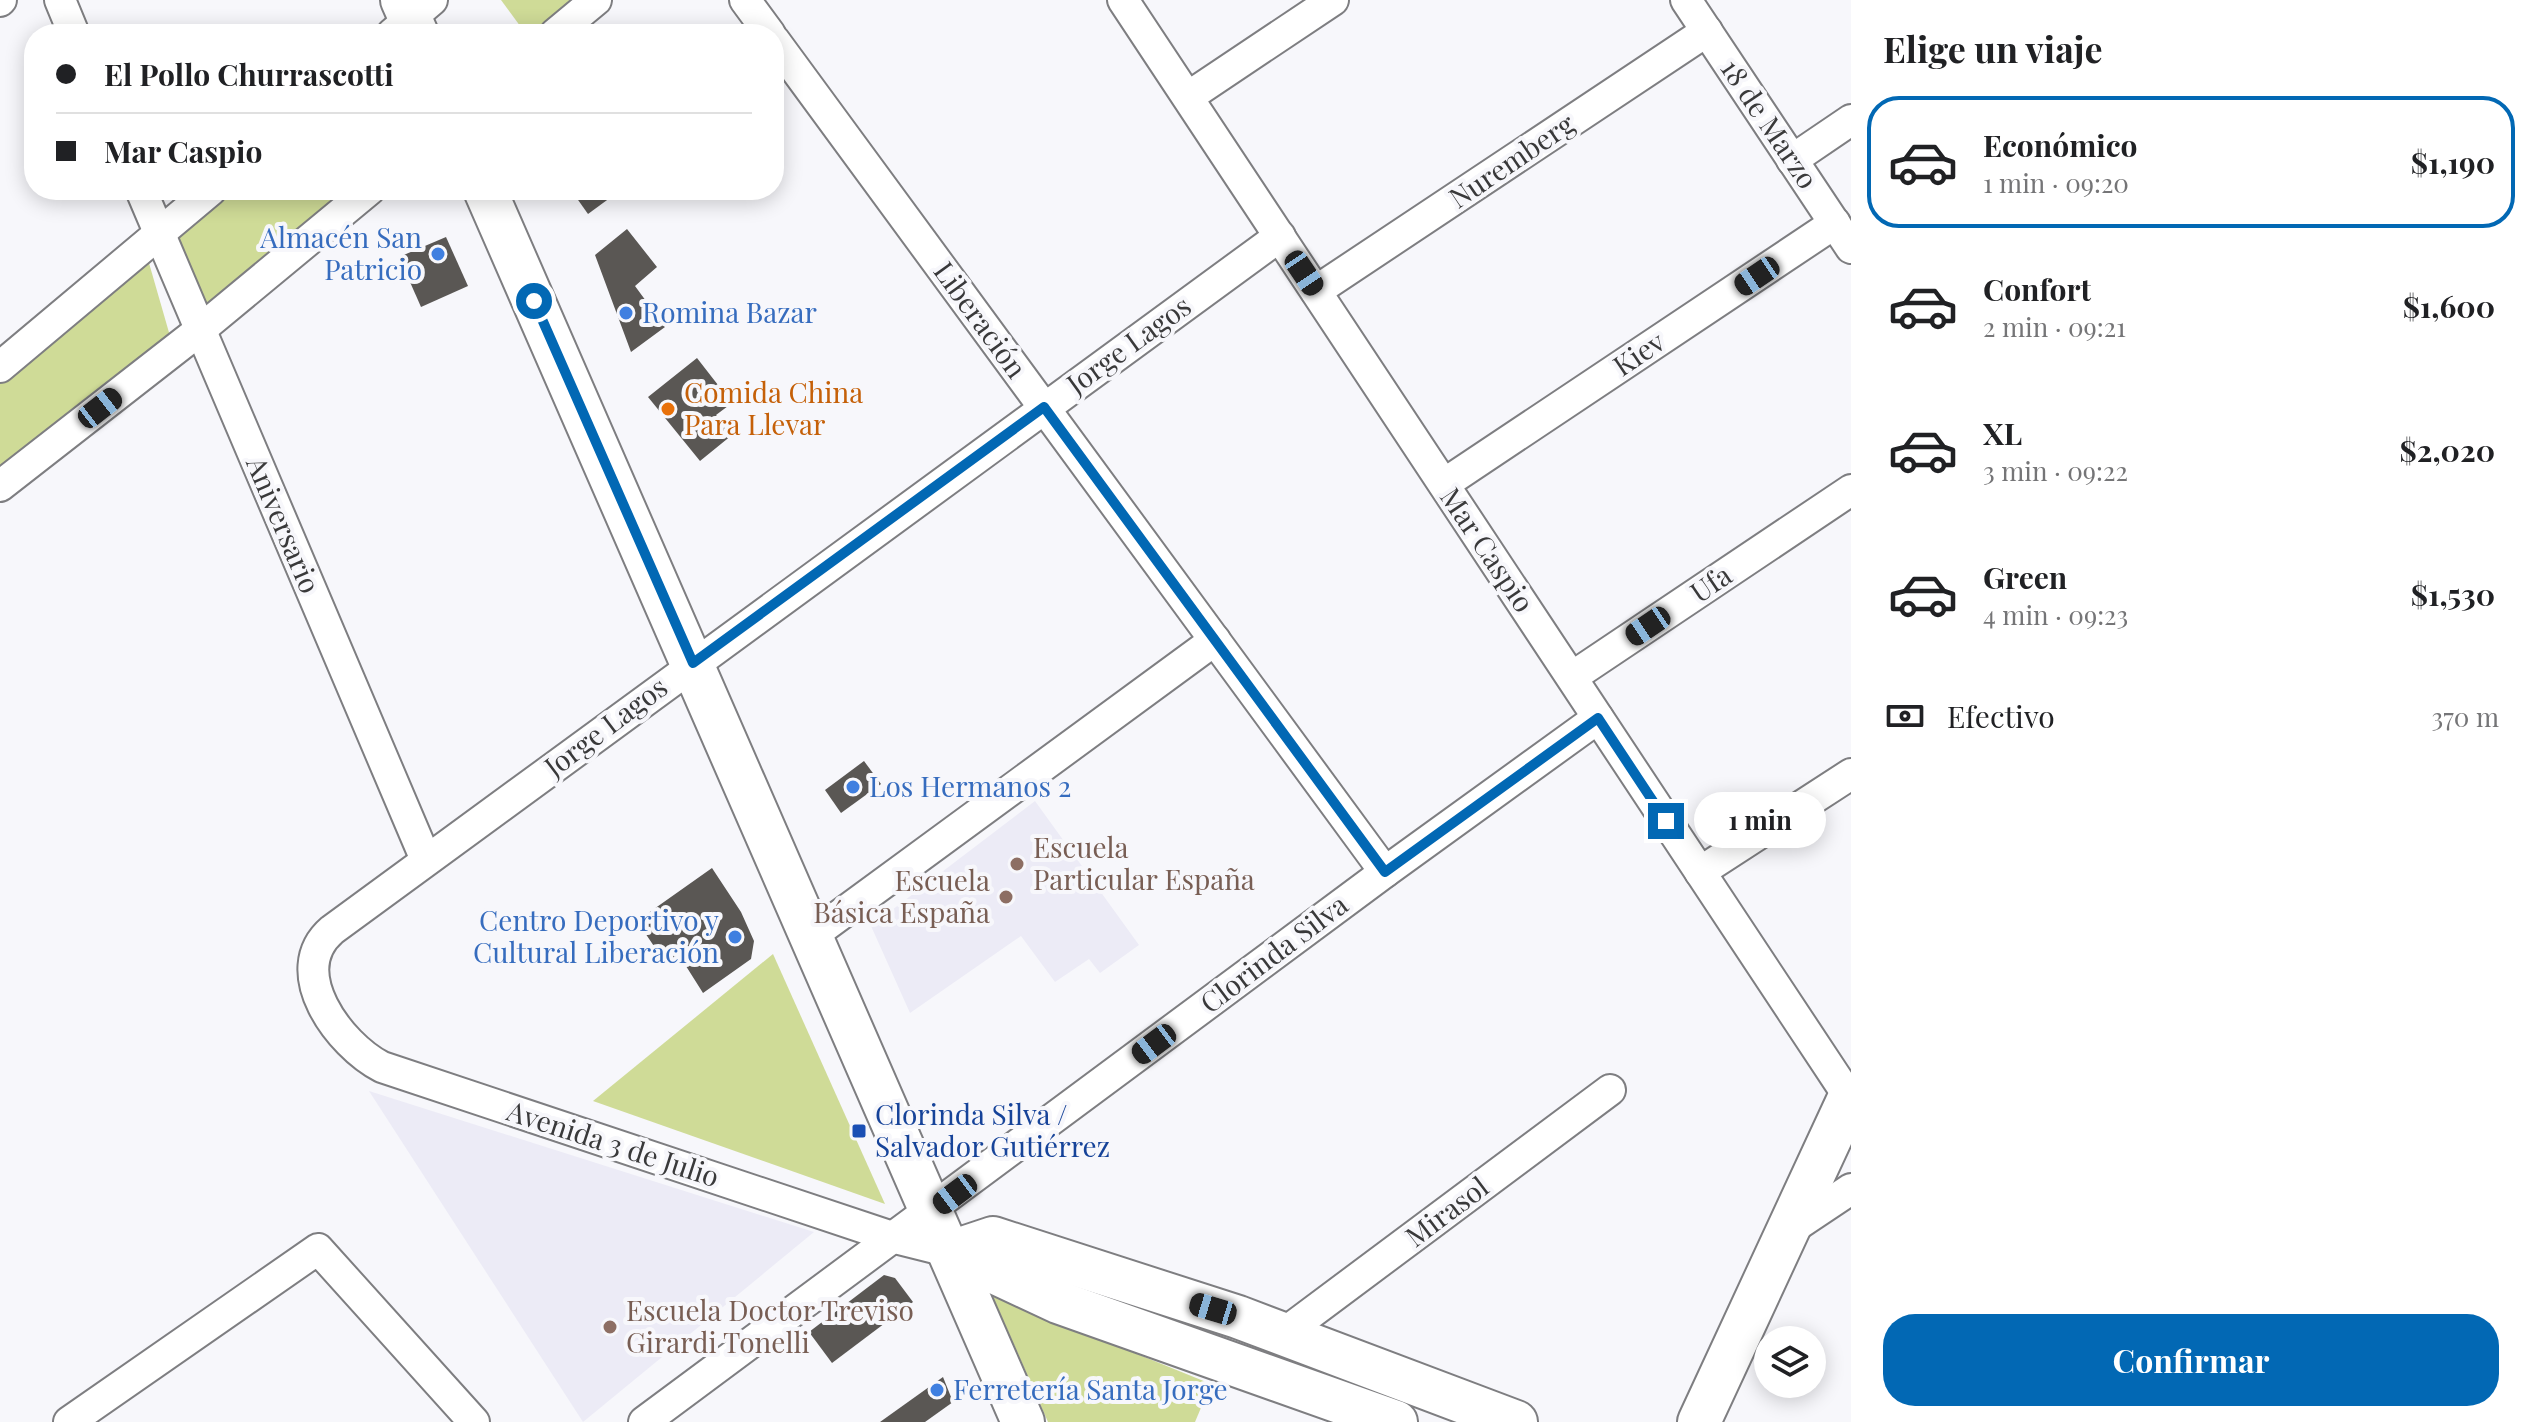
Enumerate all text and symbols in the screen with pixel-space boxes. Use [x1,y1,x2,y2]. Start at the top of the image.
text: Elige un viaje [1883,24,2103,72]
street label: 18 de Marzo [1713,51,1827,195]
text: El Pollo Churrascotti [104,54,394,94]
street label: Nuremberg [1441,104,1581,215]
text: Económico [1983,125,2138,165]
icon: car [1887,126,1959,198]
text: Mar Caspio [104,131,262,171]
text: $1,190 [2411,142,2495,182]
text: 1 min · 09:20 [1983,165,2129,200]
place label: Almacén San Patricio [259,218,422,287]
marker: Almacén San Patricio [429,245,447,263]
car [1281,246,1327,300]
car [1730,253,1784,299]
street label: Liberación [927,254,1036,385]
text: Confort [1983,269,2091,309]
icon: car [1887,270,1959,342]
route start [516,283,552,319]
street label: Jorge Lagos [1058,286,1198,402]
text: $1,600 [2403,286,2495,326]
place label: Romina Bazar [642,293,818,330]
marker: Romina Bazar [617,304,635,322]
text: 2 min · 09:21 [1983,309,2126,344]
street label: Kiev [1605,322,1671,383]
place label: Comida China Para Llevar [684,373,863,442]
car [74,384,126,432]
marker: Comida China Para Llevar [659,400,677,418]
text: XL [1983,413,2022,453]
icon: car [1887,414,1959,486]
text: $2,020 [2400,430,2495,470]
street label: Aniversario [239,449,330,598]
text: 3 min · 09:22 [1983,453,2128,488]
street label: Mar Caspio [1433,480,1543,619]
street label: Ufa [1682,556,1738,610]
text: Green [1983,557,2067,597]
icon: car [1887,558,1959,630]
text: $1,530 [2411,574,2495,614]
text: 4 min · 09:23 [1983,597,2128,632]
car [1621,603,1675,649]
street label: Jorge Lagos [535,667,674,785]
icon: cash [1883,694,1927,738]
text: Efectivo [1947,696,2055,736]
text: 370 m [2432,699,2499,734]
place label: Los Hermanos 2 [869,767,1071,804]
marker: Los Hermanos 2 [844,778,862,796]
callout: 1 min [1694,793,1826,849]
text: 1 min [1728,802,1792,837]
route end [1648,803,1684,839]
place label: Escuela Particular España [1033,828,1255,897]
marker: Escuela Particular España [1008,855,1026,873]
place label: Escuela Básica España [813,861,990,930]
street label: Clorinda Silva [1192,885,1354,1020]
marker: Escuela Básica España [997,888,1015,906]
place label: Centro Deportivo y Cultural Liberación [473,901,719,970]
marker: Centro Deportivo y Cultural Liberación [726,928,744,946]
car [1128,1020,1180,1068]
street label: Avenida 3 de Julio [502,1091,724,1194]
place label: Clorinda Silva / Salvador Gutiérrez [875,1095,1110,1164]
marker: Clorinda Silva / Salvador Gutiérrez [850,1122,868,1140]
street label: Mirasol [1397,1168,1495,1254]
car [929,1170,981,1218]
place label: Escuela Doctor Treviso Girardi Tonelli [626,1291,914,1360]
car [1187,1291,1239,1327]
button: Confirmar [1883,1314,2499,1406]
marker: Escuela Doctor Treviso Girardi Tonelli [601,1318,619,1336]
map controls [1754,1326,1826,1398]
button: layers [1754,1326,1826,1398]
place label: Ferretería Santa Jorge [953,1370,1228,1407]
marker: Ferretería Santa Jorge [928,1381,946,1399]

